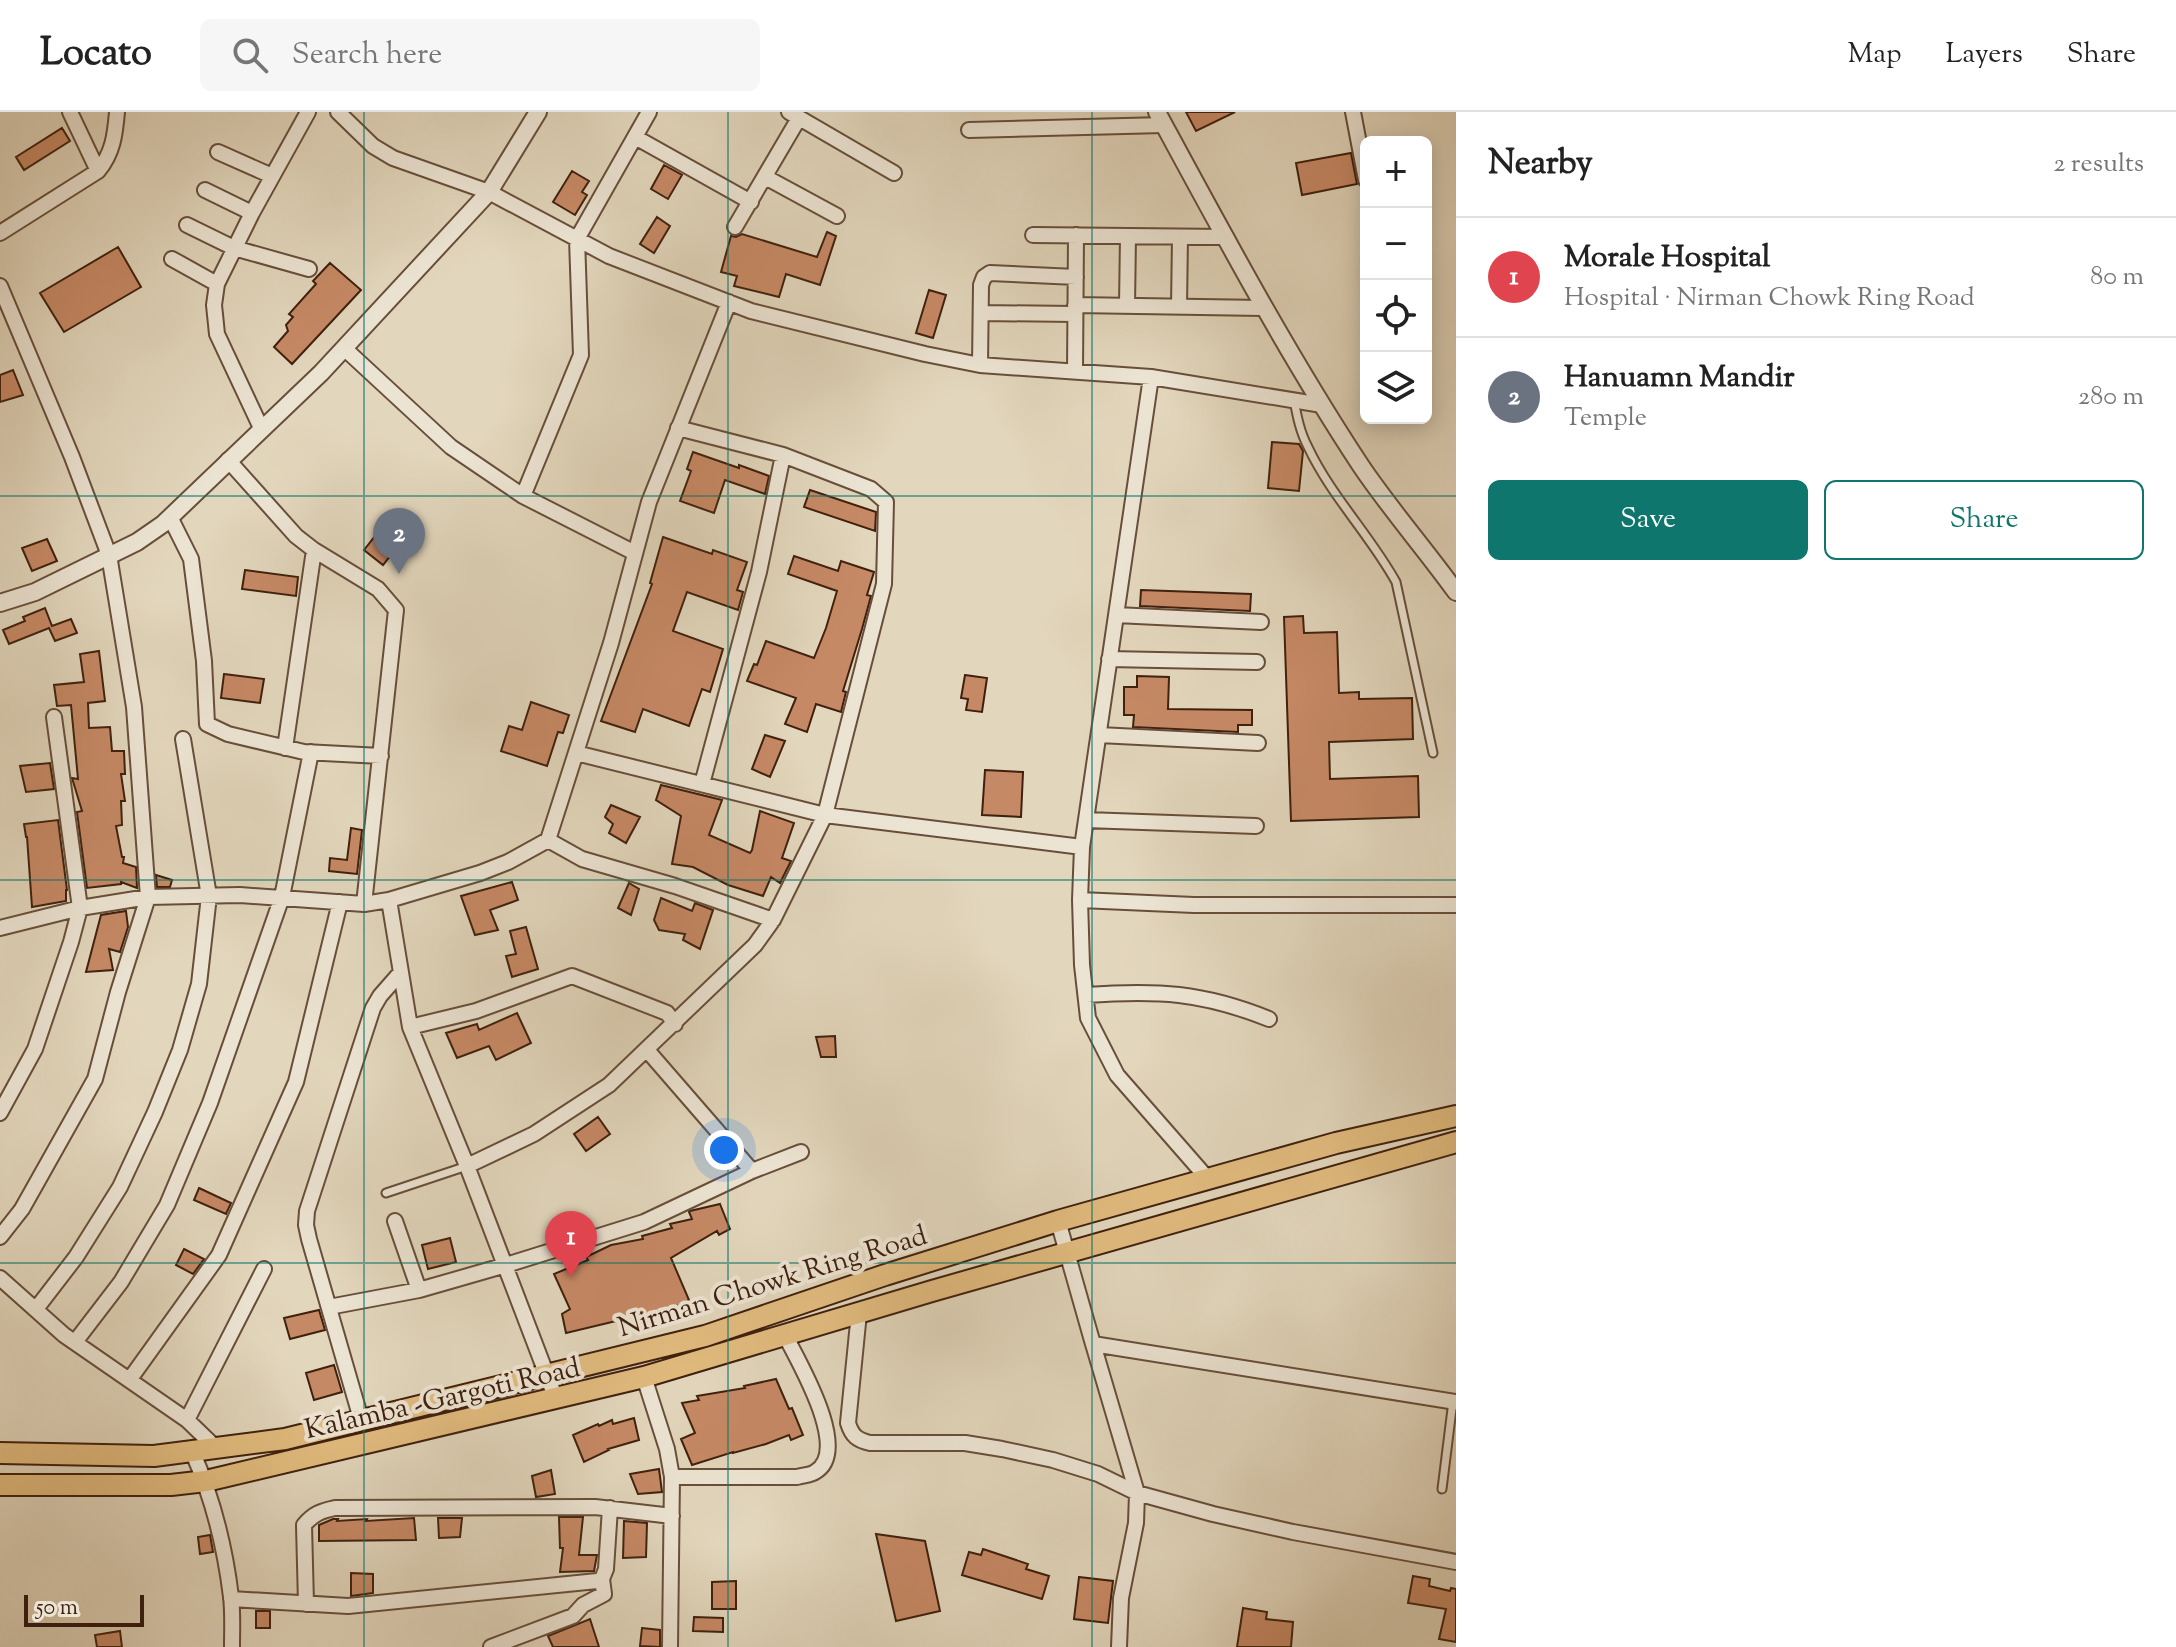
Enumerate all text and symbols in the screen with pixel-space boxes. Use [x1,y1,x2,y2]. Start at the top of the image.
search box [200,19,760,91]
text: Locato [40,28,152,82]
icon: search [228,33,272,77]
text: Search here [292,34,442,77]
text: Map [1848,35,1901,75]
text: Layers [1945,35,2023,75]
text: Share [2067,35,2136,75]
map controls [1360,136,1432,424]
button: + [1360,136,1432,208]
text: Nearby [1488,140,1593,189]
text: 2 results [2053,146,2144,183]
button: − [1360,208,1432,280]
text: Morale Hospital [1564,237,1770,280]
text: 1 [1510,259,1518,296]
text: 80 m [2090,259,2144,296]
button: locate [1360,280,1432,352]
text: Hospital · Nirman Chowk Ring Road [1564,280,1975,317]
button: layers [1360,352,1432,424]
text: Hanuamn Mandir [1564,357,1794,400]
text: 2 [1508,379,1520,416]
text: 280 m [2078,379,2144,416]
text: Temple [1564,400,1647,437]
button: Save [1488,480,1808,560]
button: Share [1824,480,2144,560]
pin: 2 [373,508,425,574]
your location [704,1130,744,1170]
pin: 1 [545,1211,597,1277]
street label: Nirman Chowk Ring Road [613,1217,933,1349]
street label: Kalamba -Gargoti Road [301,1349,585,1451]
scale bar [24,1591,144,1627]
text: 50 m [36,1593,78,1625]

